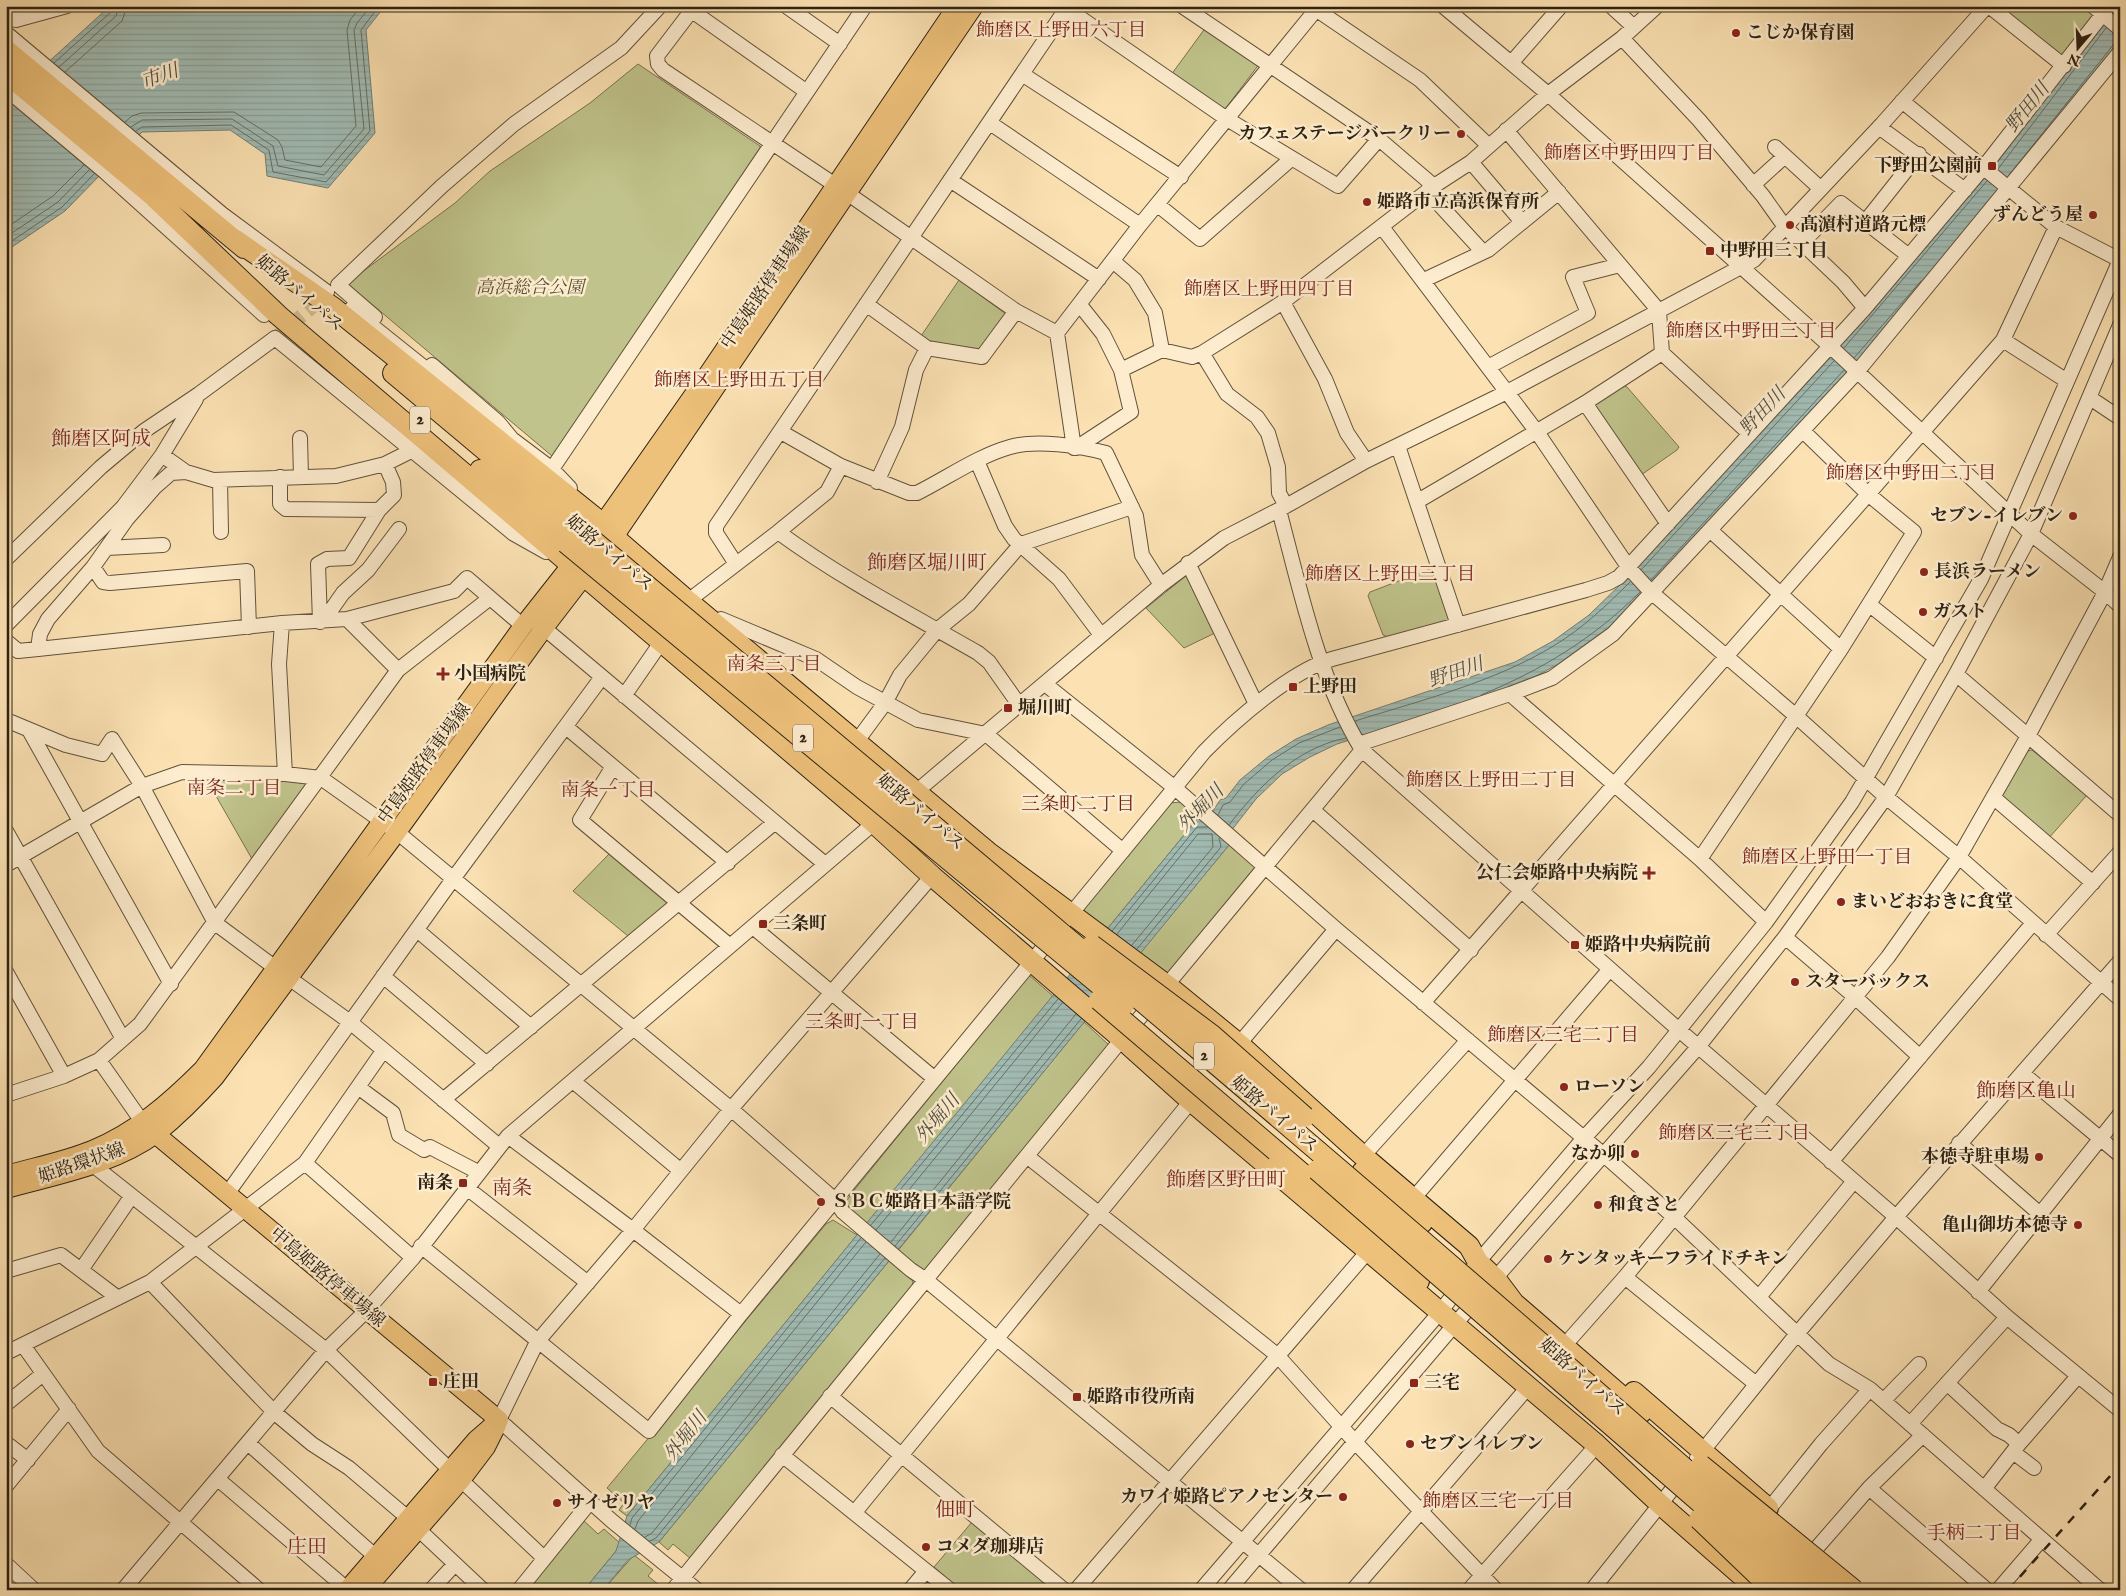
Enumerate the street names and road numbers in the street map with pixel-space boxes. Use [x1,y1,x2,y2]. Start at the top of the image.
street label: 中島姫路停車場線 [716,222,816,354]
street label: 姫路バイパス [250,251,348,337]
road number: 2 [410,406,430,434]
street label: 姫路バイパス [560,511,658,597]
street label: 中島姫路停車場線 [373,699,477,829]
road number: 2 [793,724,813,751]
street label: 姫路バイパス [871,770,969,856]
road number: 2 [1194,1042,1214,1070]
street label: 姫路バイパス [1225,1072,1323,1158]
street label: 姫路環状線 [36,1138,128,1190]
street label: 中島姫路停車場線 [264,1223,390,1333]
street label: 姫路バイパス [1534,1334,1630,1422]

